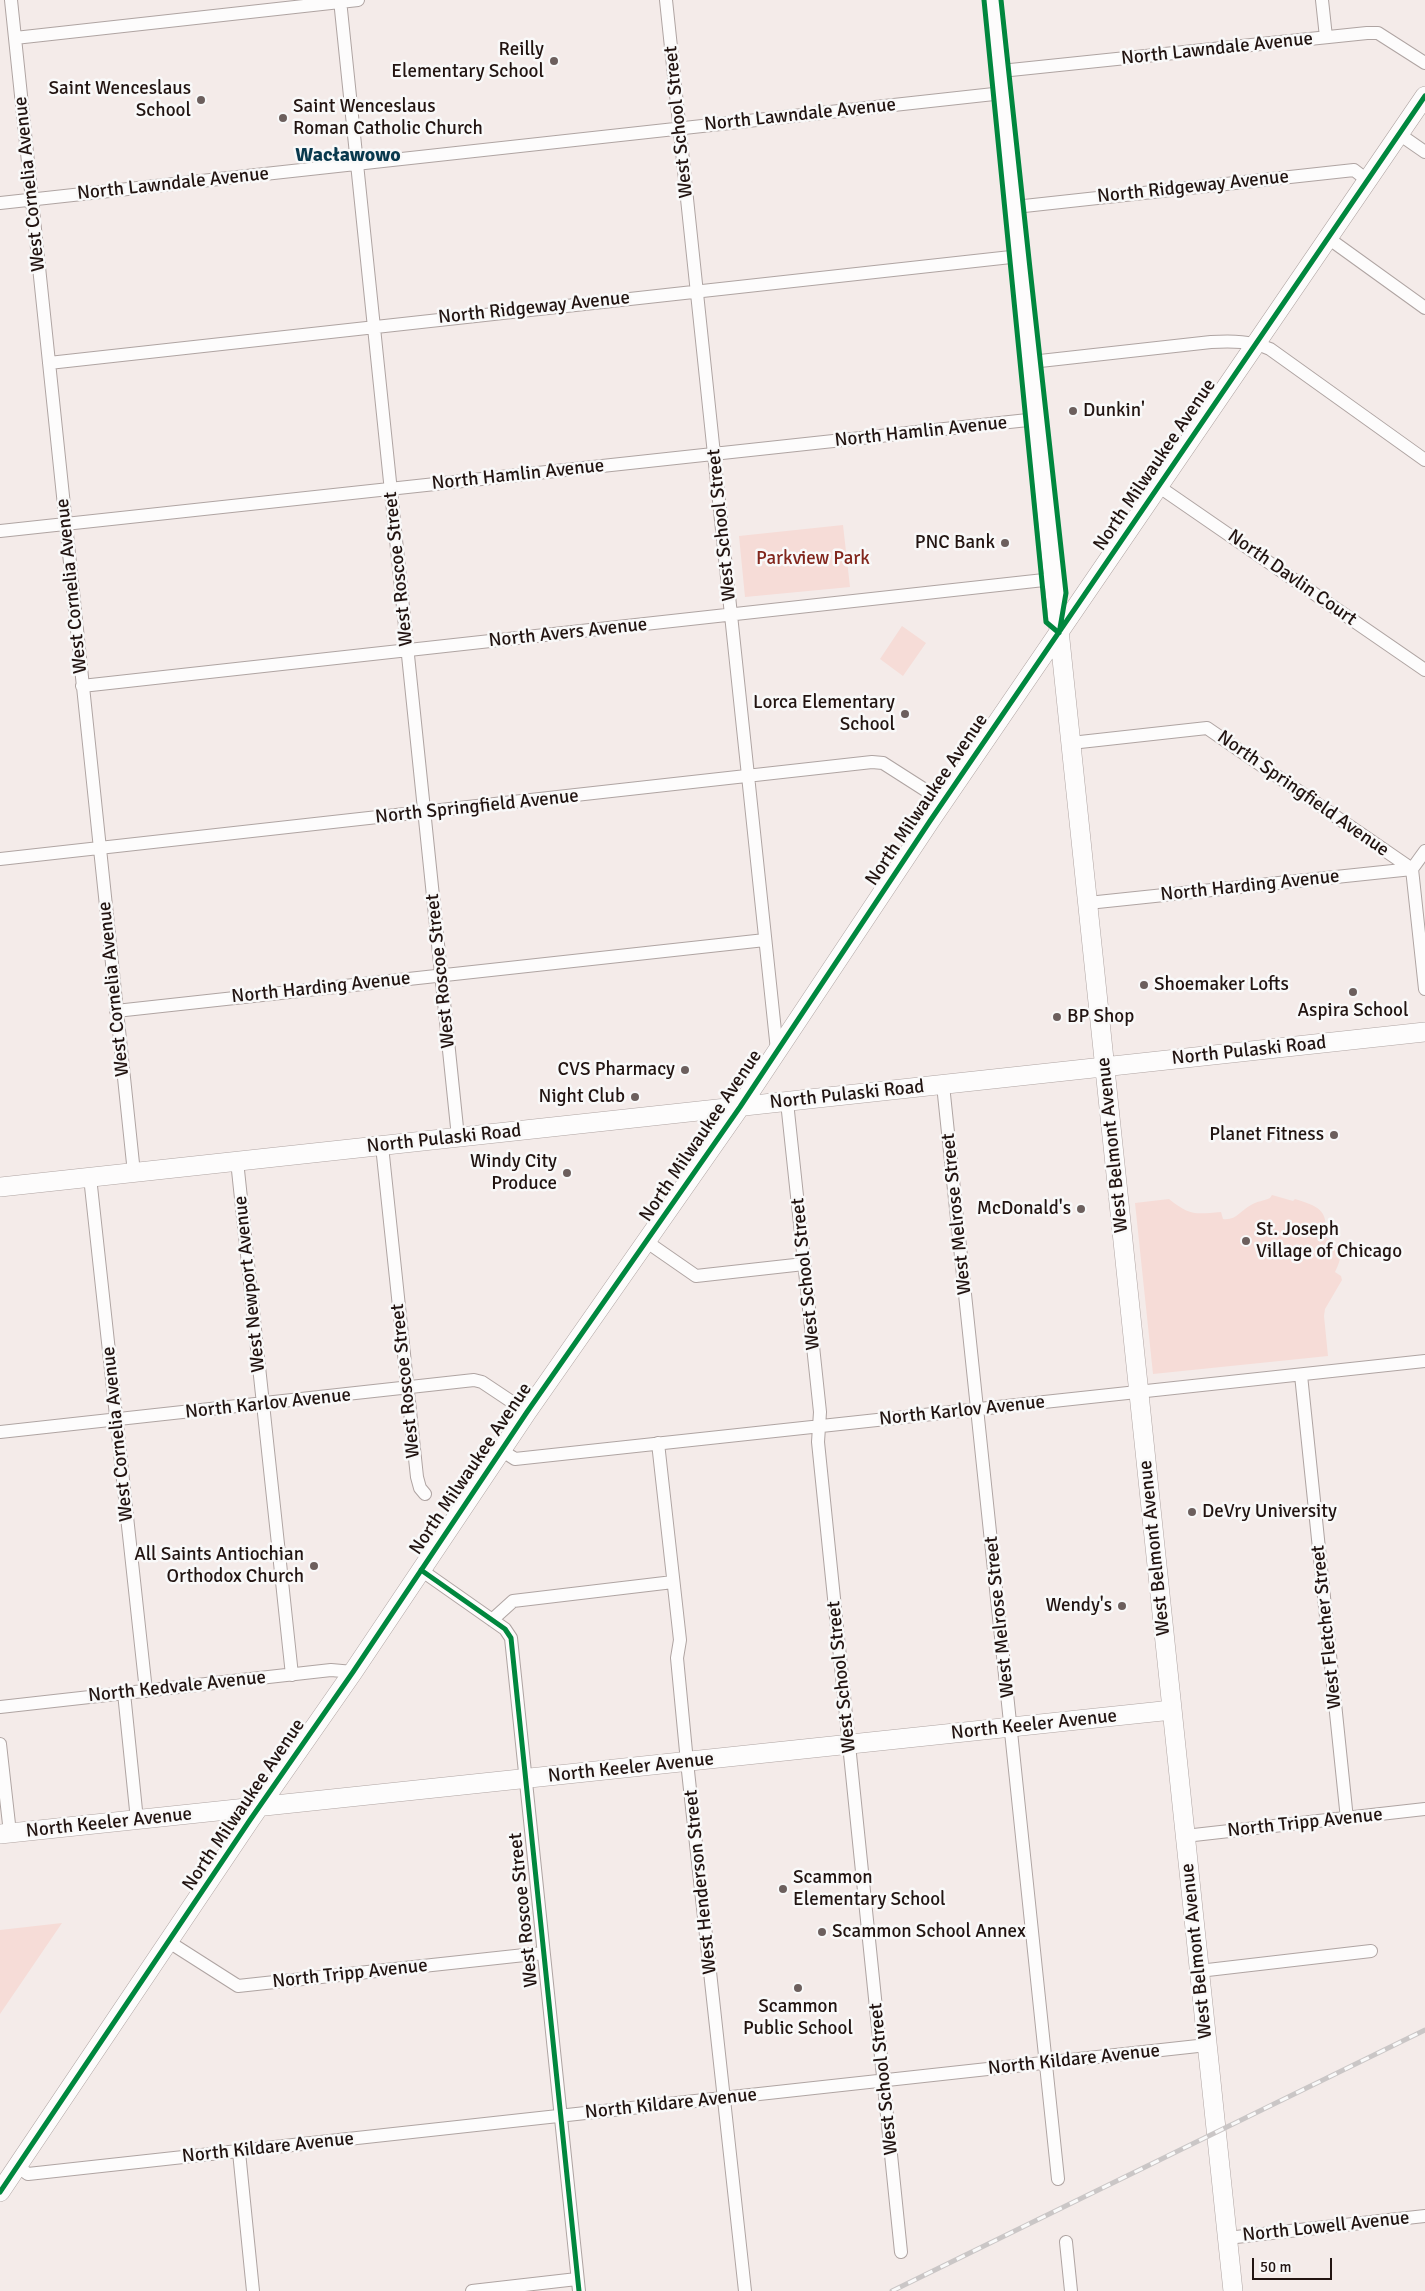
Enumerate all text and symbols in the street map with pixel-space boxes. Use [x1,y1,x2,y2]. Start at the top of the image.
street label: North Lawndale Avenue [1120,28,1314,70]
place label: Reilly Elementary School [391,39,544,83]
street label: West School Street [660,45,698,199]
marker: Reilly Elementary School [548,55,560,67]
place label: Saint Wenceslaus School [49,78,191,122]
marker: Saint Wenceslaus School [195,94,207,106]
street label: North Lawndale Avenue [703,94,897,136]
street label: West Cornelia Avenue [9,95,51,273]
place label: Saint Wenceslaus Roman Catholic Church [293,96,483,140]
marker: Saint Wenceslaus Roman Catholic Church [277,112,289,124]
district label: Wacławowo [295,144,401,168]
street label: North Lawndale Avenue [76,163,270,205]
street label: North Ridgeway Avenue [1096,166,1290,208]
street label: North Ridgeway Avenue [437,287,631,329]
street label: North Milwaukee Avenue [1089,375,1221,555]
place label: Dunkin' [1083,400,1145,422]
marker: Dunkin' [1067,405,1079,417]
street label: North Hamlin Avenue [834,412,1008,452]
street label: West School Street [703,448,741,602]
street label: North Hamlin Avenue [431,455,605,495]
street label: West Roscoe Street [380,491,418,647]
street label: West Cornelia Avenue [51,497,93,675]
street label: North Davlin Court [1223,525,1361,631]
place label: PNC Bank [915,532,995,554]
marker: PNC Bank [999,537,1011,549]
park label: Parkview Park [756,548,870,570]
street label: North Avers Avenue [488,613,648,653]
place label: Lorca Elementary School [753,692,895,736]
marker: Lorca Elementary School [899,708,911,720]
street label: North Milwaukee Avenue [861,710,993,890]
street label: North Springfield Avenue [1213,726,1393,862]
street label: North Springfield Avenue [374,785,580,829]
street label: North Harding Avenue [1159,865,1341,907]
street label: West Roscoe Street [422,893,460,1049]
street label: West Cornelia Avenue [93,900,135,1078]
street label: North Harding Avenue [230,967,412,1009]
place label: Shoemaker Lofts [1154,974,1289,996]
marker: Shoemaker Lofts [1138,979,1150,991]
marker: Aspira School [1347,986,1359,998]
place label: Aspira School [1297,1000,1409,1022]
place label: BP Shop [1067,1006,1134,1028]
marker: BP Shop [1051,1011,1063,1023]
street label: North Pulaski Road [1171,1032,1327,1070]
street label: North Milwaukee Avenue [635,1046,767,1226]
street label: West Belmont Avenue [1092,1056,1134,1234]
place label: CVS Pharmacy [557,1059,675,1081]
marker: CVS Pharmacy [679,1064,691,1076]
street label: North Pulaski Road [769,1076,925,1114]
place label: Night Club [538,1086,625,1108]
marker: Night Club [629,1091,641,1103]
street label: North Pulaski Road [366,1120,522,1158]
place label: Planet Fitness [1209,1124,1324,1146]
marker: Planet Fitness [1328,1129,1340,1141]
street label: West Melrose Street [937,1132,977,1296]
place label: Windy City Produce [470,1151,557,1195]
marker: Windy City Produce [561,1167,573,1179]
street label: West Newport Avenue [229,1195,271,1373]
street label: West School Street [787,1197,825,1351]
place label: McDonald's [977,1198,1071,1220]
marker: McDonald's [1075,1203,1087,1215]
place label: St. Joseph Village of Chicago [1256,1219,1402,1263]
marker: St. Joseph Village of Chicago [1240,1235,1252,1247]
street label: West Roscoe Street [387,1303,425,1459]
street label: West Cornelia Avenue [97,1345,139,1523]
street label: North Milwaukee Avenue [405,1379,537,1559]
street label: North Karlov Avenue [184,1384,352,1424]
street label: North Karlov Avenue [878,1391,1046,1431]
street label: West Belmont Avenue [1134,1459,1176,1637]
place label: DeVry University [1202,1501,1337,1523]
marker: DeVry University [1186,1506,1198,1518]
street label: West Melrose Street [980,1535,1020,1699]
place label: All Saints Antiochian Orthodox Church [134,1544,304,1588]
street label: West Fletcher Street [1307,1544,1347,1710]
marker: All Saints Antiochian Orthodox Church [308,1560,320,1572]
place label: Wendy's [1046,1595,1112,1617]
street label: West School Street [823,1600,861,1754]
marker: Wendy's [1116,1600,1128,1612]
street label: North Kedvale Avenue [87,1666,267,1708]
street label: North Keeler Avenue [950,1705,1118,1745]
street label: North Milwaukee Avenue [178,1715,310,1895]
street label: North Keeler Avenue [547,1748,715,1788]
street label: West Henderson Street [680,1789,722,1975]
street label: North Keeler Avenue [25,1803,193,1843]
street label: North Tripp Avenue [1226,1804,1384,1842]
street label: West Roscoe Street [505,1832,543,1988]
street label: West Belmont Avenue [1176,1862,1218,2040]
place label: Scammon Elementary School [793,1867,946,1911]
marker: Scammon Elementary School [777,1883,789,1895]
place label: Scammon School Annex [832,1921,1026,1943]
marker: Scammon School Annex [816,1926,828,1938]
street label: North Tripp Avenue [271,1955,429,1993]
marker: Scammon Public School [792,1982,804,1994]
place label: Scammon Public School [743,1996,853,2040]
street label: West School Street [865,2002,903,2156]
street label: North Kildare Avenue [987,2040,1161,2080]
street label: North Kildare Avenue [584,2084,758,2124]
street label: North Kildare Avenue [181,2128,355,2168]
street label: North Lowell Avenue [1241,2207,1411,2247]
scale bar [1255,2248,1335,2280]
text: 50 m [1260,2258,1291,2276]

